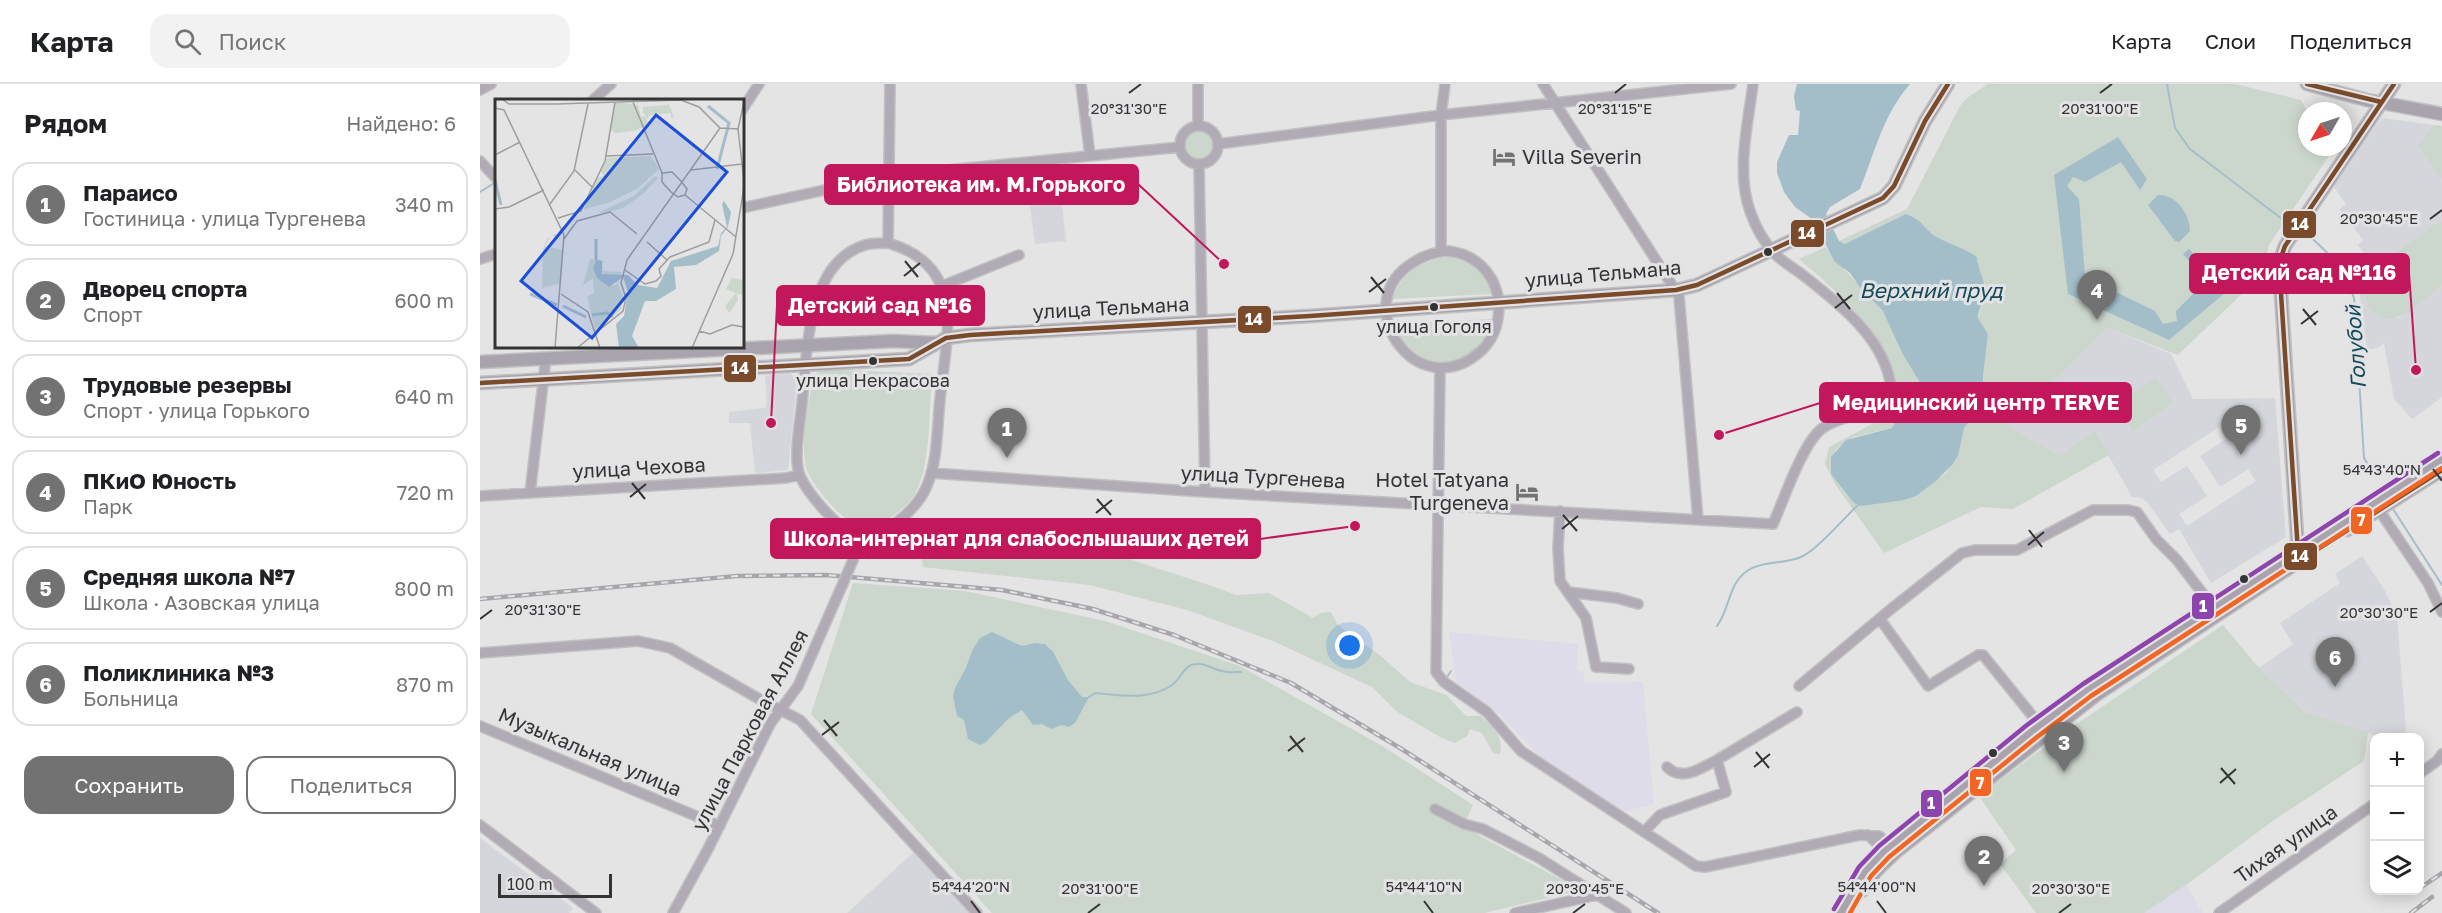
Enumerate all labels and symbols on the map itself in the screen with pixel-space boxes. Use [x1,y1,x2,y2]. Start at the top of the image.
inset map [495,99,744,348]
text: 20°31'30"E [1091,99,1167,117]
text: 20°31'15"E [1578,99,1652,117]
text: 20°31'00"E [2062,99,2138,117]
north arrow [2298,102,2352,156]
hotel icon: Villa Severin [1491,144,1517,170]
place label: Villa Severin [1522,144,1642,168]
callout: Библиотека им. М.Горького [825,165,1138,204]
text: Библиотека им. М.Горького [837,171,1125,197]
text: 20°30'45"E [2340,209,2418,227]
line badge: 14 [2282,210,2317,239]
text: 14 [2291,214,2309,234]
line badge: 14 [1790,219,1825,248]
text: 14 [1798,223,1816,243]
unlabelled marker [1762,246,1774,258]
street label: улица Тельмана [1524,254,1682,292]
callout: Детский сад №116 [2190,254,2409,293]
text: Детский сад №116 [2202,259,2396,285]
pin: 4 [2078,270,2116,320]
water label: Верхний пруд [1860,277,2004,303]
callout: Детский сад №16 [777,286,984,325]
street label: улица Тельмана [1032,291,1190,323]
text: Детский сад №16 [788,292,972,318]
marker: улица Гоголя [1428,301,1440,313]
water label: Голубой [2339,303,2371,390]
line badge: 14 [1237,305,1272,334]
text: 14 [1245,309,1263,329]
place label: улица Гоголя [1376,315,1492,337]
line badge: 14 [723,354,757,383]
marker: улица Некрасова [867,355,879,367]
text: 14 [731,358,749,378]
place label: улица Некрасова [796,369,950,391]
callout: Медицинский центр TERVE [1820,383,2131,422]
text: Медицинский центр TERVE [1832,389,2120,415]
pin: 5 [2222,406,2260,455]
pin: 1 [988,408,1026,458]
street label: улица Чехова [572,452,706,482]
street label: улица Тургенева [1180,460,1346,492]
text: 54°43'40"N [2343,460,2421,478]
place label: Hotel Tatyana Turgeneva [1375,467,1509,514]
hotel icon: Hotel Tatyana Turgeneva [1514,479,1540,505]
line badge: 7 [2350,506,2373,535]
text: 7 [2357,510,2366,530]
callout: Школа-интернат для слабослышаших детей [771,519,1260,558]
text: Школа-интернат для слабослышаших детей [783,525,1249,551]
line badge: 14 [2283,542,2318,571]
text: 14 [2291,546,2309,566]
unlabelled marker [2238,573,2250,585]
line badge: 1 [2191,592,2215,620]
text: 1 [2199,596,2207,616]
text: 20°31'30"E [505,600,581,618]
text: 20°30'30"E [2340,603,2418,621]
street label: улица Парковая Аллея [686,625,812,834]
your location [1335,631,1364,660]
pin: 6 [2316,638,2354,687]
street label: Музыкальная улица [495,702,685,800]
pin: 3 [2044,722,2084,772]
unlabelled marker [1987,747,1999,759]
line badge: 7 [1969,768,1992,797]
text: 7 [1976,773,1985,793]
line badge: 1 [1920,789,1943,818]
text: 1 [1927,793,1935,813]
street label: Тихая улица [2229,799,2341,887]
pin: 2 [1964,836,2004,886]
scale bar [498,871,612,898]
text: 54°44'20"N [932,877,1010,895]
text: 54°44'10"N [1385,877,1463,895]
text: 54°44'00"N [1837,877,1917,895]
text: 20°31'00"E [1062,879,1138,897]
text: 20°30'45"E [1546,879,1624,897]
text: 20°30'30"E [2032,879,2110,897]

